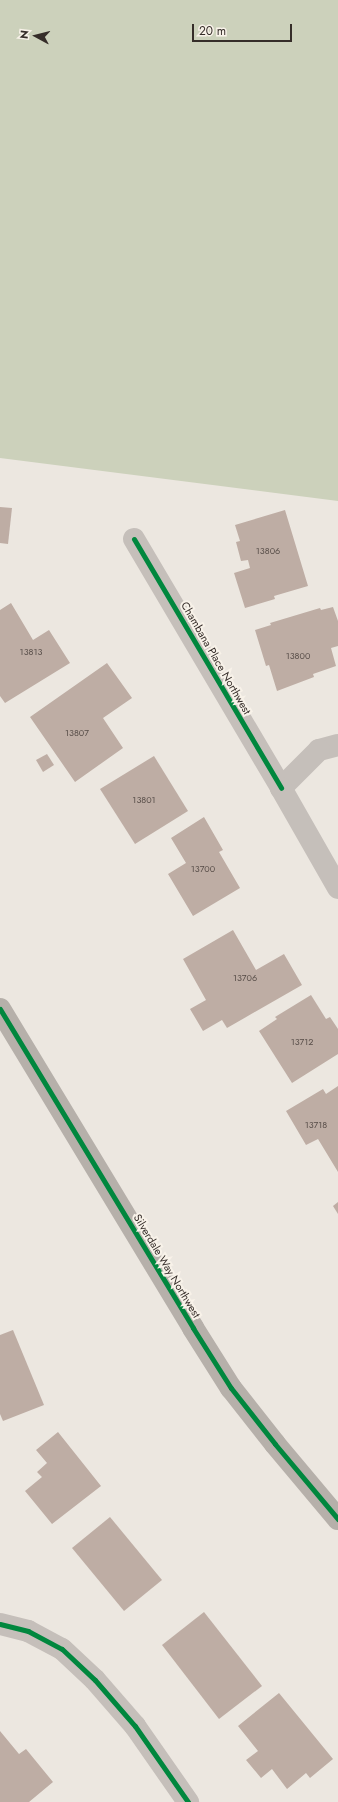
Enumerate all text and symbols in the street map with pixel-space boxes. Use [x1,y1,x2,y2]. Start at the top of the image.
north arrow [16,16,56,56]
scale bar [194,16,294,42]
text: 20 m [199,22,226,40]
text: N [16,29,33,40]
house number: 13806 [256,546,280,556]
street label: Chambana Place Northwest [178,599,254,717]
house number: 13813 [20,647,42,657]
house number: 13800 [286,651,310,661]
house number: 13807 [65,728,89,738]
house number: 13801 [132,795,156,805]
house number: 13700 [191,864,215,874]
house number: 13706 [233,973,257,983]
house number: 13712 [291,1037,313,1047]
house number: 13718 [305,1120,327,1130]
street label: Silverdale Way Northwest [131,1212,203,1320]

